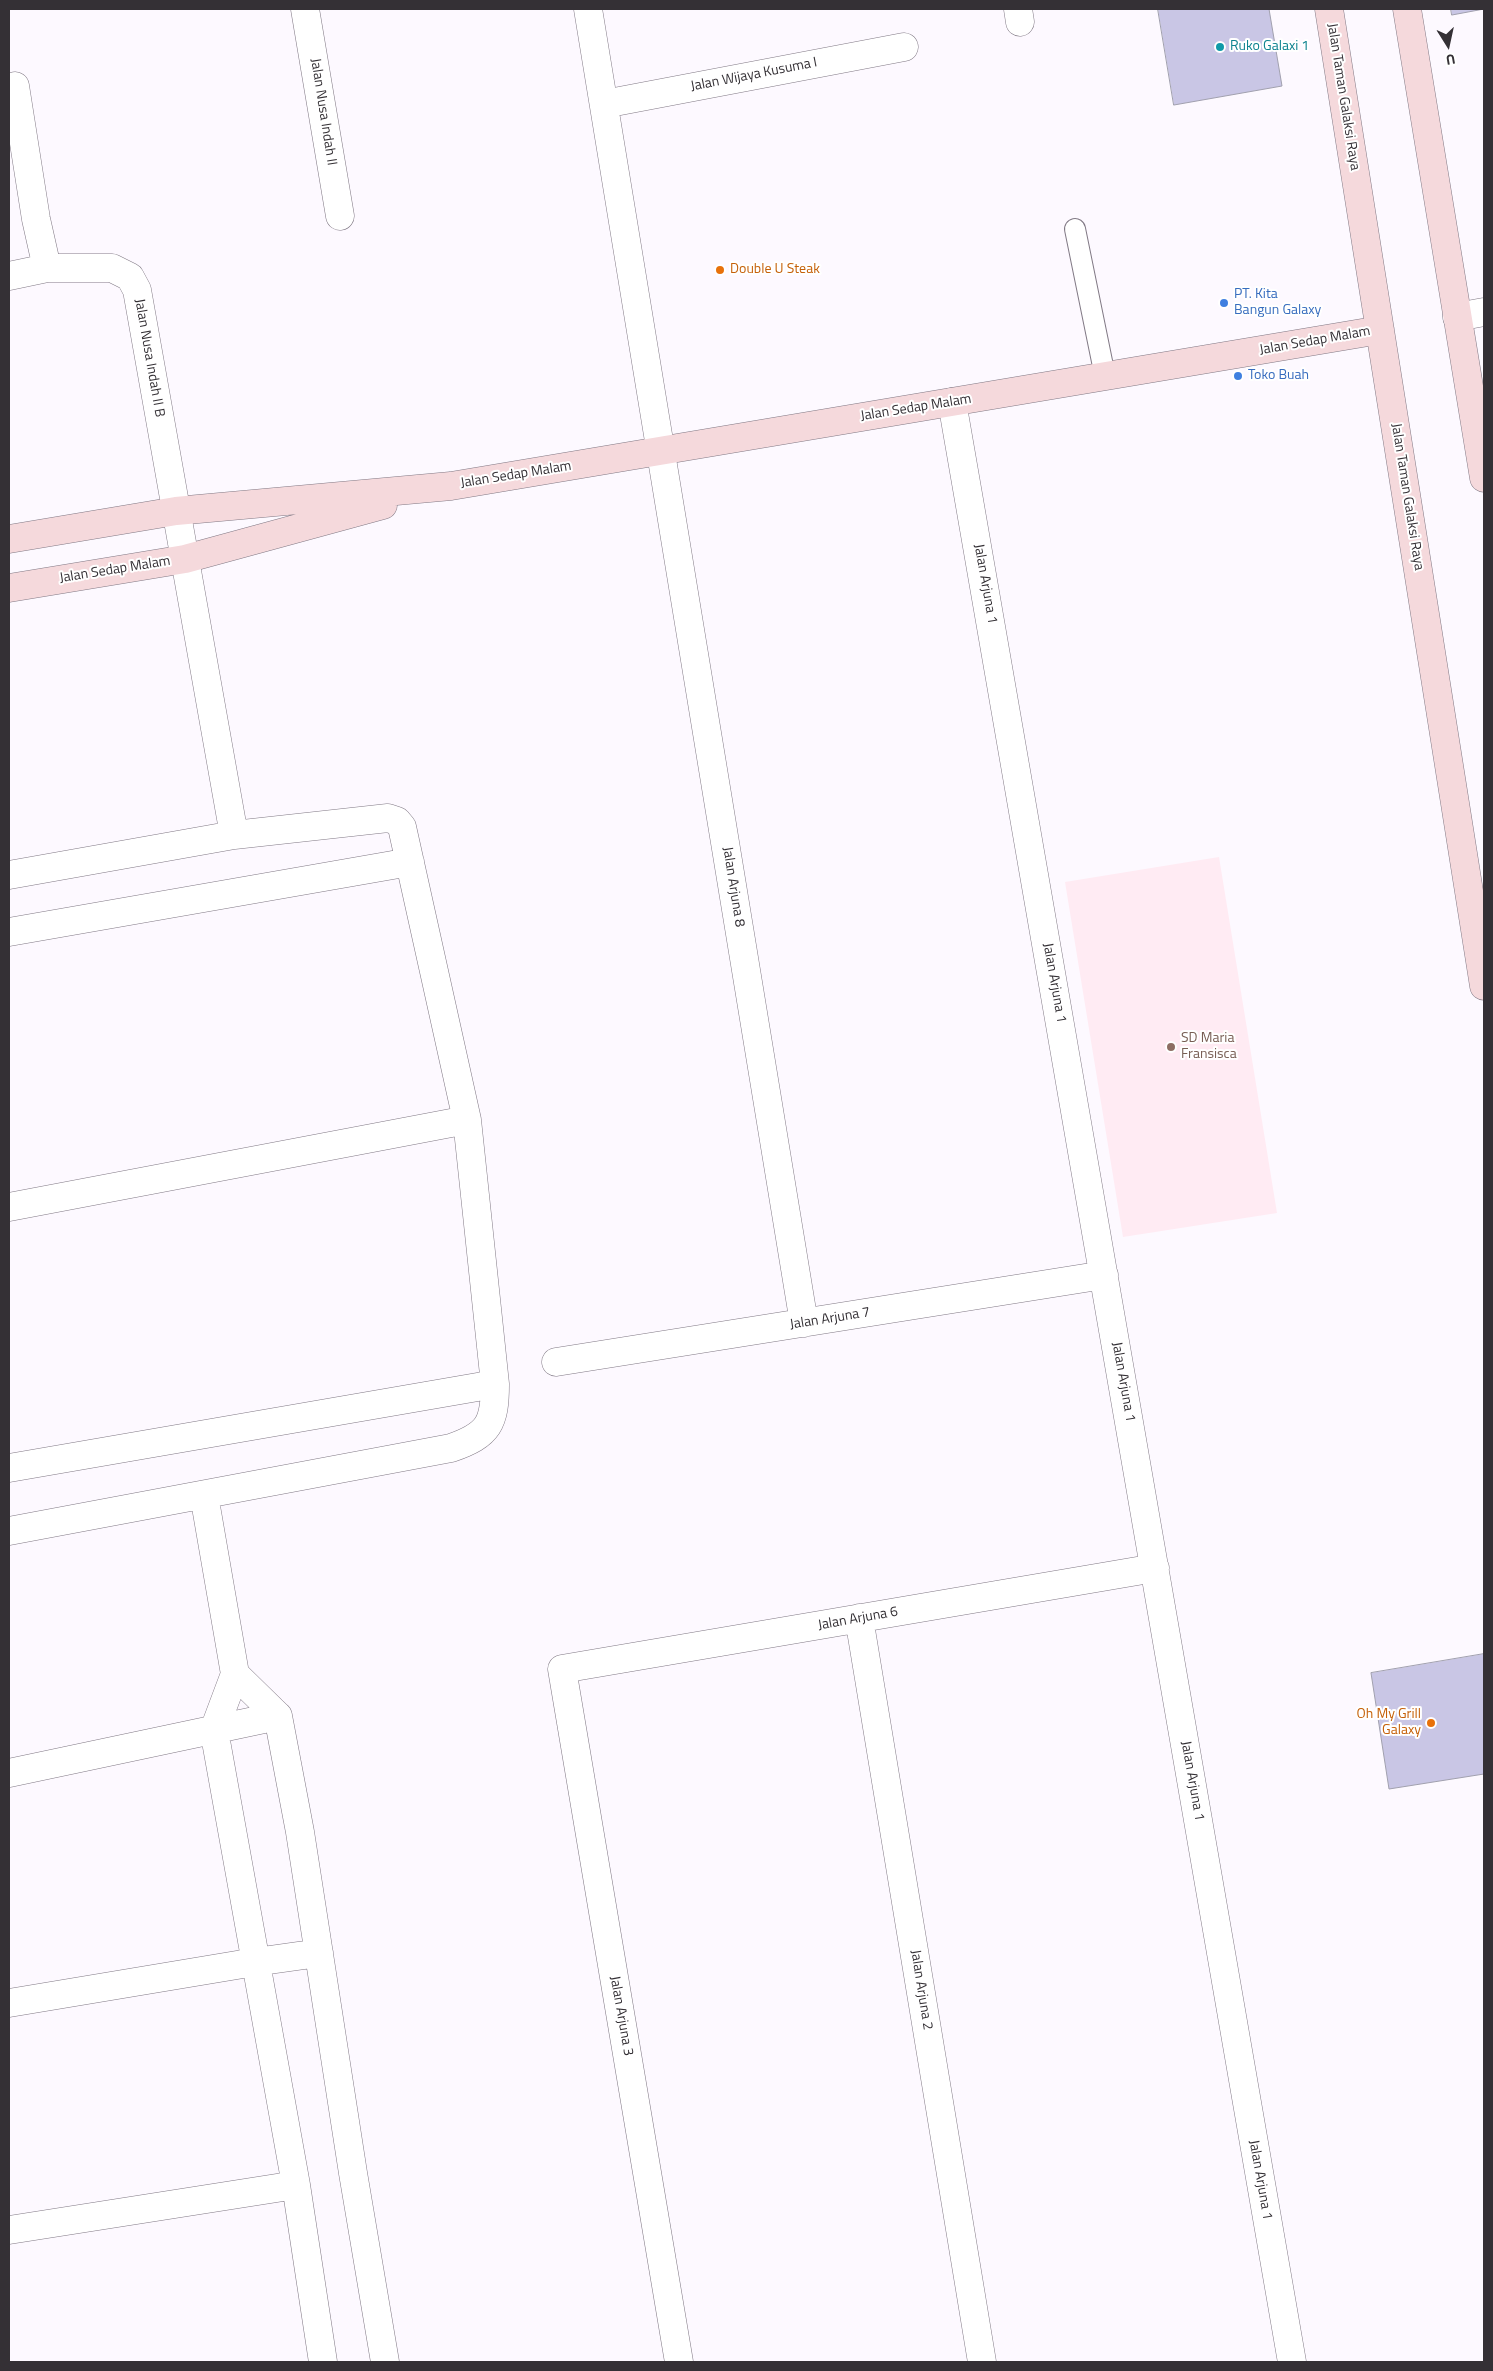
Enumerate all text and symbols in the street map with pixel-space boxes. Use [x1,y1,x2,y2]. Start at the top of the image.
north arrow [1423,20,1473,70]
street label: Jalan Taman Galaksi Raya [1323,22,1363,172]
place label: Ruko Galaxi 1 [1230,39,1309,55]
marker: Ruko Galaxi 1 [1214,41,1226,53]
text: U [1444,49,1457,71]
street label: Jalan Wijaya Kusuma I [689,54,819,96]
street label: Jalan Nusa Indah II [306,57,340,167]
place label: Double U Steak [730,262,820,278]
marker: Double U Steak [714,264,726,276]
place label: PT. Kita Bangun Galaxy [1234,287,1321,320]
street label: Jalan Nusa Indah II B [130,297,168,419]
marker: PT. Kita Bangun Galaxy [1218,297,1230,309]
street label: Jalan Sedap Malam [1258,323,1372,359]
place label: Toko Buah [1248,368,1309,384]
marker: Toko Buah [1232,370,1244,382]
street label: Jalan Sedap Malam [859,391,973,425]
street label: Jalan Taman Galaksi Raya [1387,422,1427,572]
street label: Jalan Sedap Malam [459,458,573,492]
street label: Jalan Arjuna 1 [970,543,1000,625]
street label: Jalan Sedap Malam [58,553,172,587]
street label: Jalan Arjuna 8 [718,846,748,928]
street label: Jalan Arjuna 1 [1039,942,1069,1024]
place label: SD Maria Fransisca [1181,1031,1237,1064]
marker: SD Maria Fransisca [1165,1041,1177,1053]
street label: Jalan Arjuna 7 [789,1304,871,1334]
street label: Jalan Arjuna 1 [1108,1341,1138,1423]
street label: Jalan Arjuna 6 [817,1604,899,1634]
place label: Oh My Grill Galaxy [1357,1707,1421,1740]
marker: Oh My Grill Galaxy [1425,1717,1437,1729]
street label: Jalan Arjuna 1 [1177,1740,1207,1822]
street label: Jalan Arjuna 2 [906,1949,936,2031]
street label: Jalan Arjuna 3 [606,1975,636,2057]
street label: Jalan Arjuna 1 [1245,2139,1275,2221]

